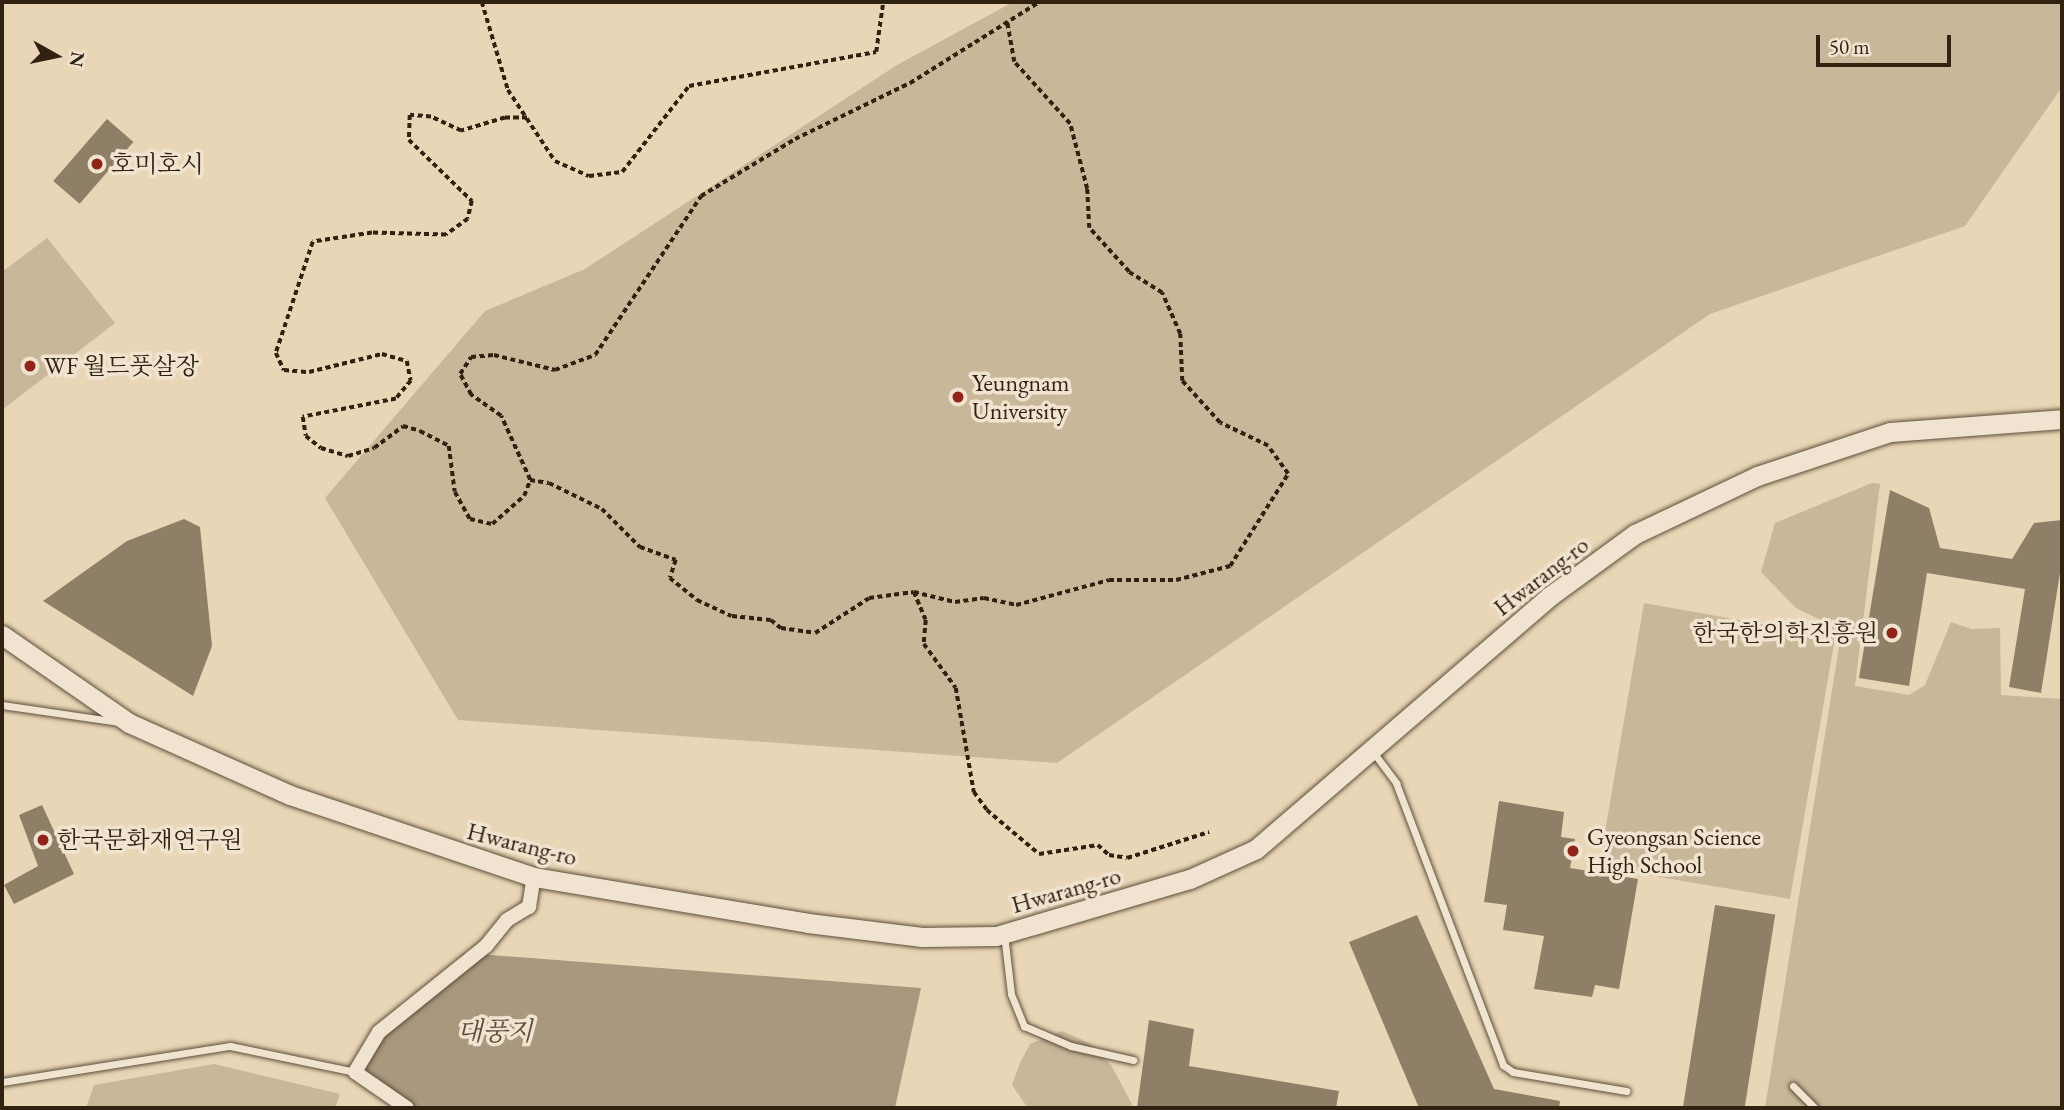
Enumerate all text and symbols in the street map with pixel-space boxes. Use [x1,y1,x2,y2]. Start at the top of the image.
north arrow [21,21,91,91]
scale bar [1819,21,1954,65]
text: 50 m [1829,33,1870,60]
text: N [64,50,91,69]
place label: 호미호시 [111,150,204,178]
marker: 호미호시 [89,156,105,172]
place label: WF 월드풋살장 [44,352,199,380]
marker: WF 월드풋살장 [22,358,38,374]
place label: Yeungnam University [972,369,1070,425]
marker: Yeungnam University [950,389,966,405]
street label: Hwarang-ro [1488,530,1594,622]
place label: 한국한의학진흥원 [1693,619,1878,647]
marker: 한국한의학진흥원 [1884,625,1900,641]
street label: Hwarang-ro [464,816,580,872]
place label: Gyeongsan Science High School [1587,823,1761,879]
place label: 한국문화재연구원 [57,826,242,854]
marker: 한국문화재연구원 [35,832,51,848]
marker: Gyeongsan Science High School [1565,843,1581,859]
street label: Hwarang-ro [1008,861,1124,919]
water label: 대풍지 [457,1016,533,1048]

